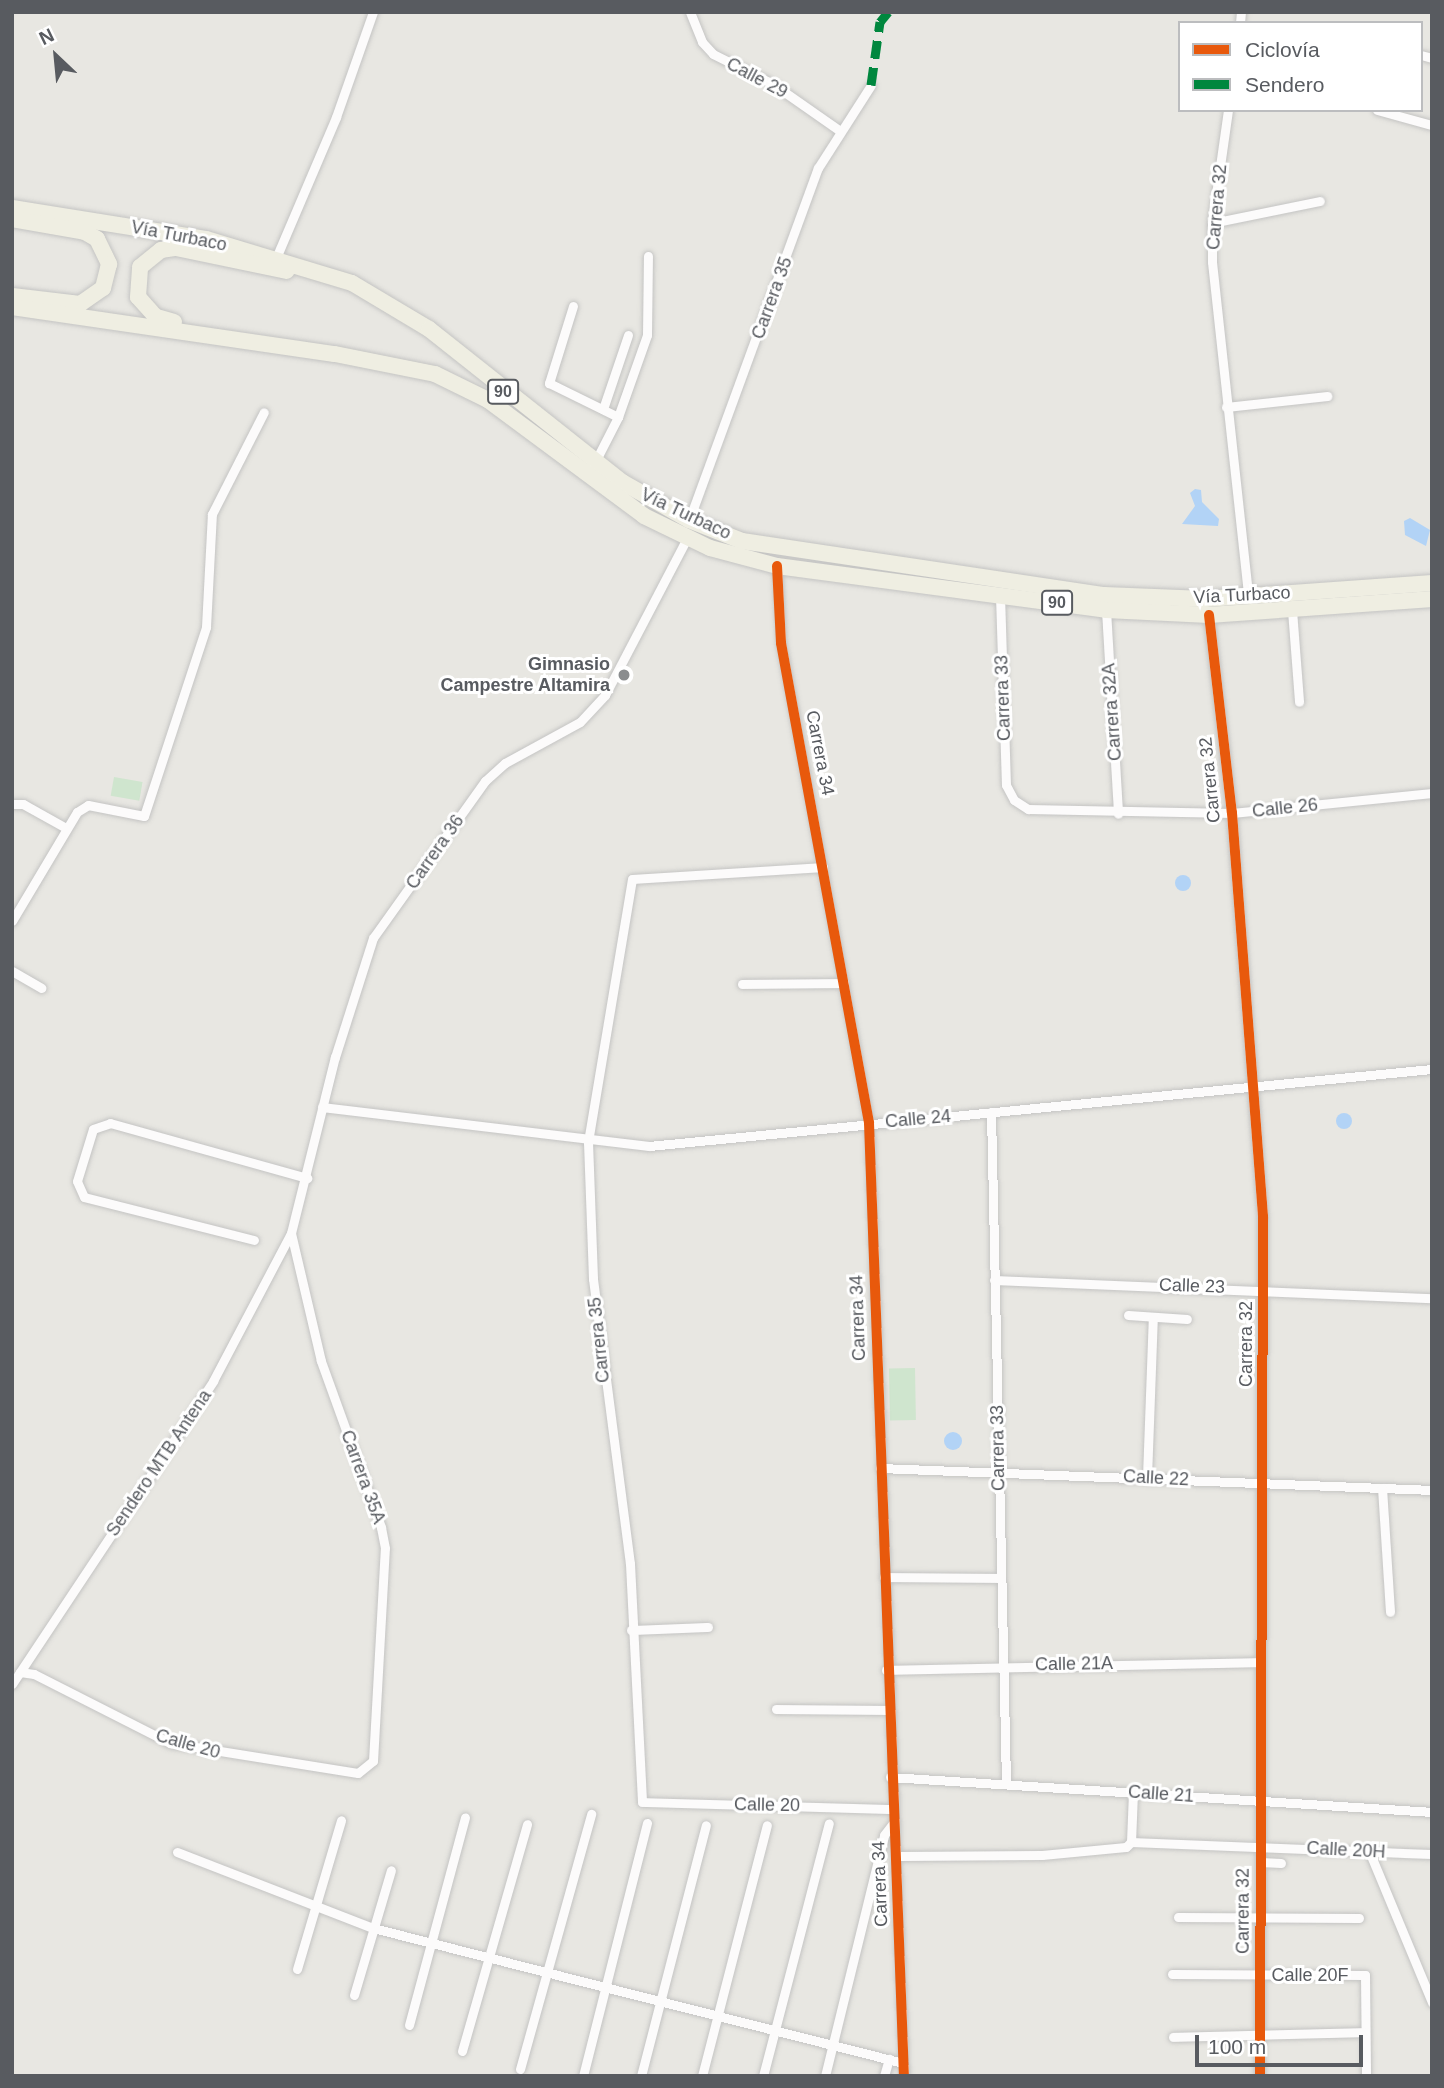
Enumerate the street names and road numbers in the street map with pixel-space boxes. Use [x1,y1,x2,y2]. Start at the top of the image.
street label: Calle 29 [723,53,791,103]
street label: Carrera 32 [1202,163,1232,251]
street label: Vía Turbaco [129,216,229,256]
street label: Carrera 35 [747,254,797,342]
road number: 90 [486,380,520,404]
street label: Vía Turbaco [637,484,735,544]
street label: Vía Turbaco [1193,582,1291,608]
road number: 90 [1040,590,1074,616]
street label: Carrera 33 [991,655,1015,741]
street label: Carrera 32A [1098,662,1126,762]
street label: Carrera 34 [801,709,839,797]
street label: Carrera 32 [1195,736,1225,824]
street label: Calle 26 [1251,794,1319,822]
street label: Carrera 36 [401,811,469,893]
street label: Calle 24 [884,1105,952,1133]
street label: Calle 23 [1159,1274,1225,1298]
street label: Carrera 34 [846,1275,870,1361]
street label: Carrera 35 [584,1296,614,1384]
street label: Carrera 32 [1235,1301,1257,1387]
street label: Sendero MTB Antena [102,1385,216,1541]
street label: Carrera 33 [986,1405,1010,1491]
street label: Carrera 35A [336,1427,390,1527]
street label: Calle 22 [1122,1465,1190,1491]
street label: Calle 21A [1035,1653,1113,1675]
street label: Calle 20 [153,1725,223,1763]
street label: Calle 21 [1127,1781,1195,1807]
street label: Calle 20 [734,1794,800,1816]
street label: Calle 20H [1306,1837,1386,1863]
street label: Carrera 34 [868,1841,892,1927]
street label: Carrera 32 [1232,1868,1254,1954]
street label: Calle 20F [1271,1964,1349,1986]

